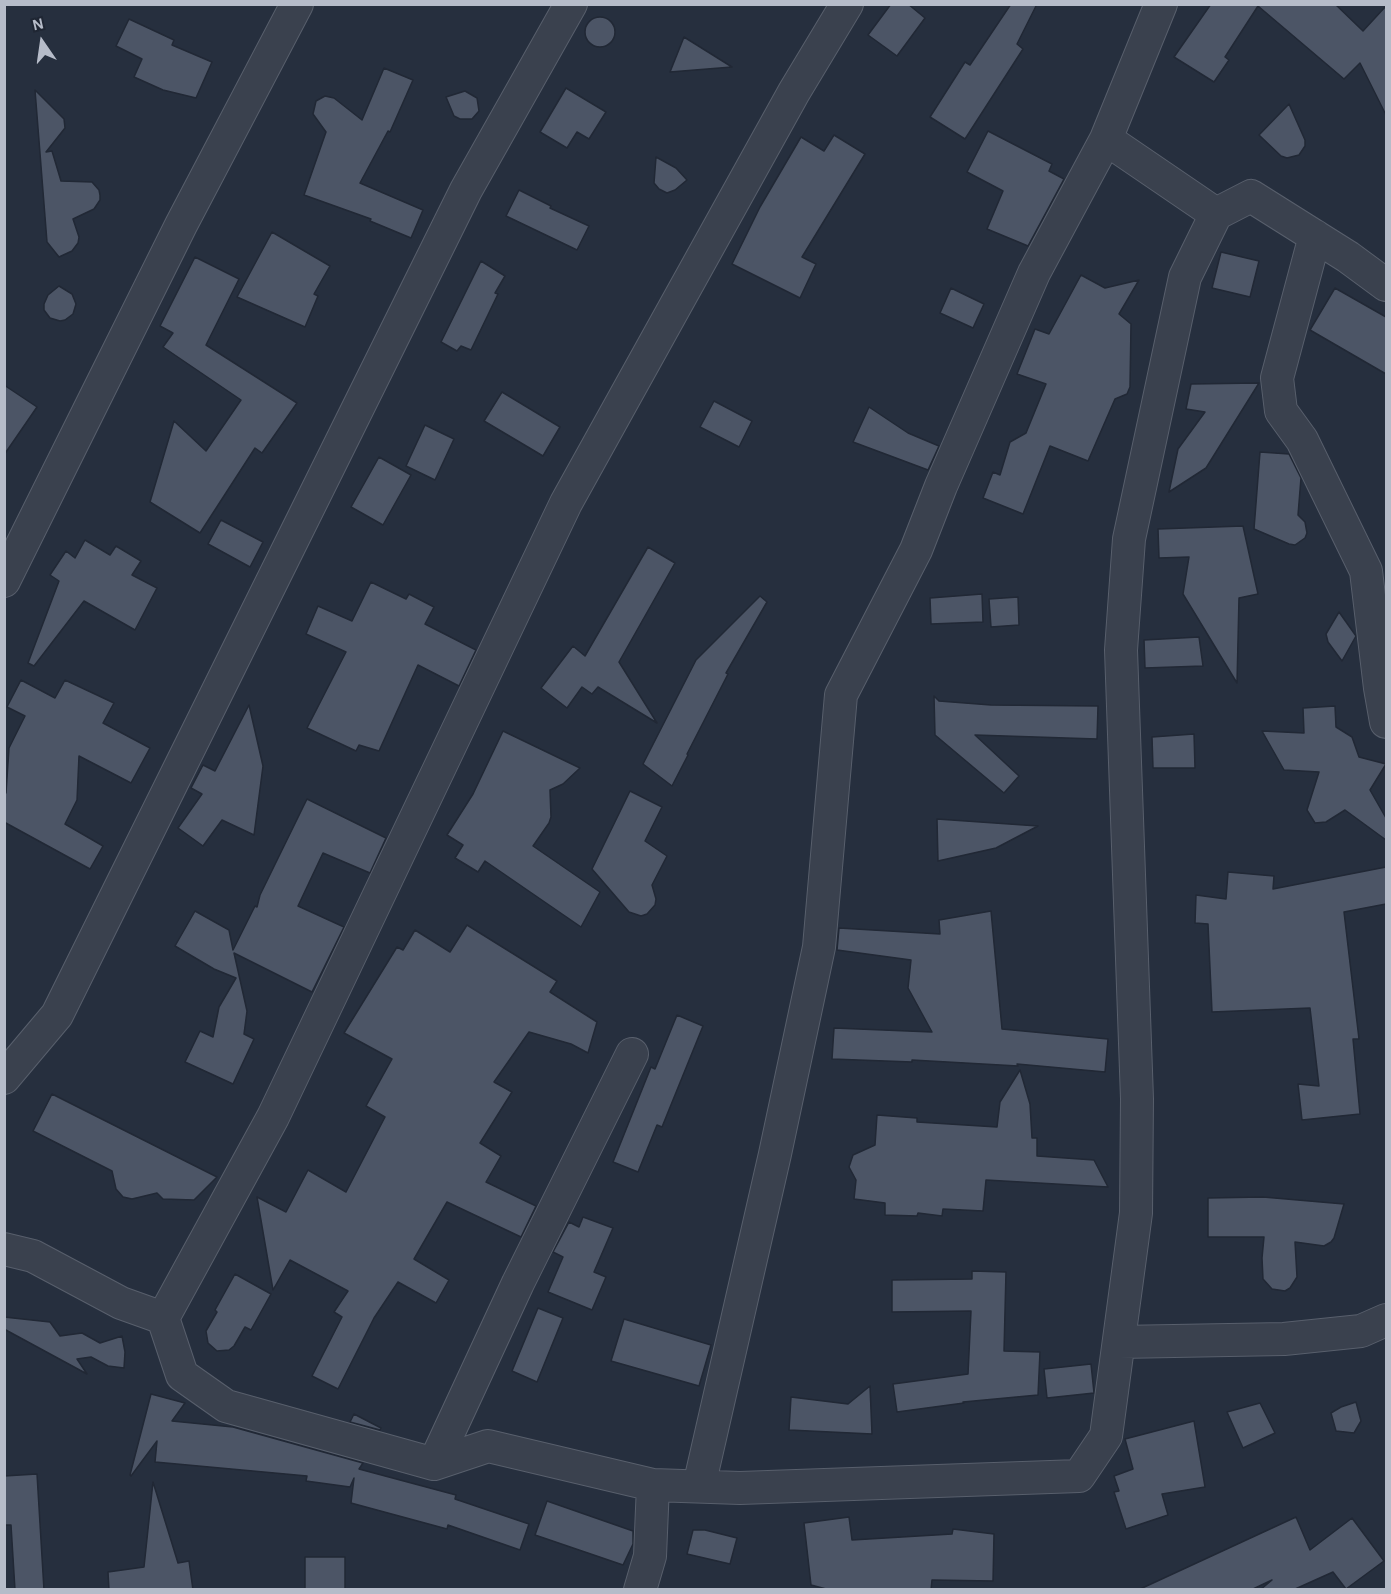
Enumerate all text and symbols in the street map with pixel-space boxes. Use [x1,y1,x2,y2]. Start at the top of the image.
north arrow [12,12,72,72]
text: N [31,15,45,34]

